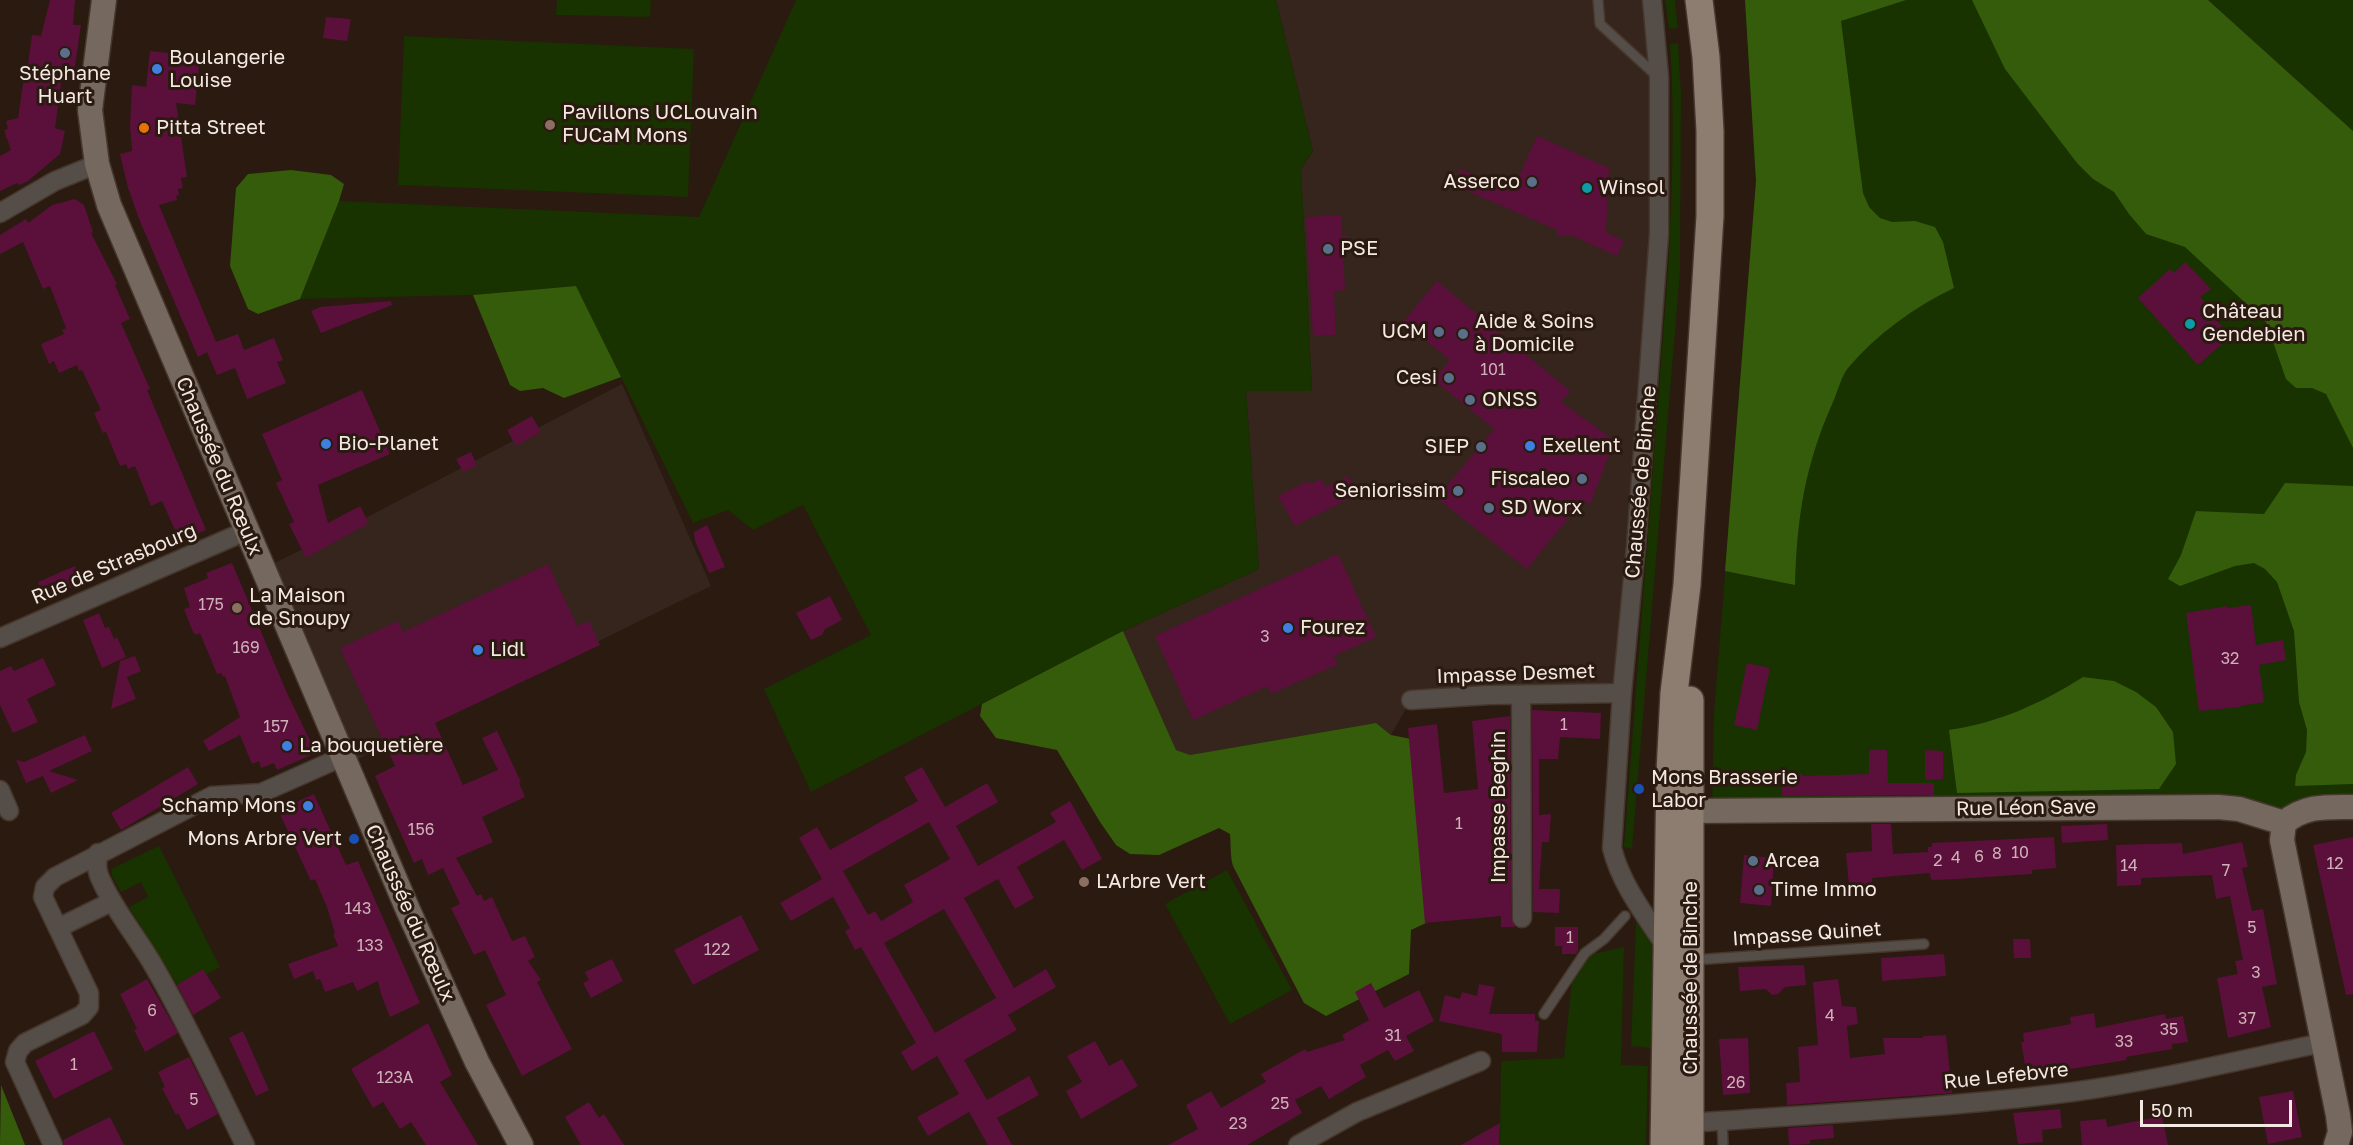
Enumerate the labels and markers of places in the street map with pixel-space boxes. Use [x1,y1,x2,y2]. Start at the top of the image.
marker: Stéphane Huart [58,46,72,60]
place label: Boulangerie Louise [169,46,285,93]
place label: Stéphane Huart [19,62,111,109]
marker: Boulangerie Louise [150,62,164,76]
place label: Pavillons UCLouvain FUCaM Mons [562,101,758,148]
place label: Pitta Street [156,116,266,140]
marker: Pavillons UCLouvain FUCaM Mons [543,118,557,132]
marker: Pitta Street [137,121,151,135]
place label: Asserco [1443,170,1520,194]
marker: Asserco [1525,175,1539,189]
place label: Winsol [1599,176,1665,200]
marker: Winsol [1580,181,1594,195]
place label: PSE [1340,237,1378,261]
marker: PSE [1321,242,1335,256]
place label: Château Gendebien [2202,300,2305,347]
place label: Aide & Soins à Domicile [1475,310,1594,357]
marker: Château Gendebien [2183,317,2197,331]
place label: UCM [1382,320,1427,344]
marker: UCM [1432,325,1446,339]
marker: Aide & Soins à Domicile [1456,327,1470,341]
place label: Cesi [1396,366,1437,390]
marker: Cesi [1442,371,1456,385]
place label: ONSS [1482,388,1538,412]
marker: ONSS [1463,393,1477,407]
place label: Bio-Planet [338,432,439,456]
place label: Exellent [1542,434,1621,458]
place label: SIEP [1425,435,1469,459]
marker: Bio-Planet [319,437,333,451]
marker: Exellent [1523,439,1537,453]
marker: SIEP [1474,440,1488,454]
place label: Fiscaleo [1490,467,1570,491]
marker: Fiscaleo [1575,472,1589,486]
place label: Seniorissim [1335,479,1446,503]
marker: Seniorissim [1451,484,1465,498]
place label: SD Worx [1501,496,1582,520]
marker: SD Worx [1482,501,1496,515]
place label: La Maison de Snoupy [249,584,350,631]
marker: La Maison de Snoupy [230,601,244,615]
place label: Fourez [1300,616,1365,640]
marker: Fourez [1281,621,1295,635]
place label: Lidl [490,638,525,662]
marker: Lidl [471,643,485,657]
place label: La bouquetière [299,734,443,758]
marker: La bouquetière [280,739,294,753]
place label: Mons Brasserie Labor [1651,766,1798,813]
marker: Mons Brasserie Labor [1632,782,1646,796]
place label: Schamp Mons [162,794,296,818]
marker: Schamp Mons [301,799,315,813]
place label: Mons Arbre Vert [187,827,342,851]
marker: Mons Arbre Vert [347,832,361,846]
place label: Arcea [1765,849,1820,873]
marker: Arcea [1746,854,1760,868]
place label: L'Arbre Vert [1096,870,1206,894]
marker: L'Arbre Vert [1077,875,1091,889]
place label: Time Immo [1771,878,1877,902]
marker: Time Immo [1752,883,1766,897]

